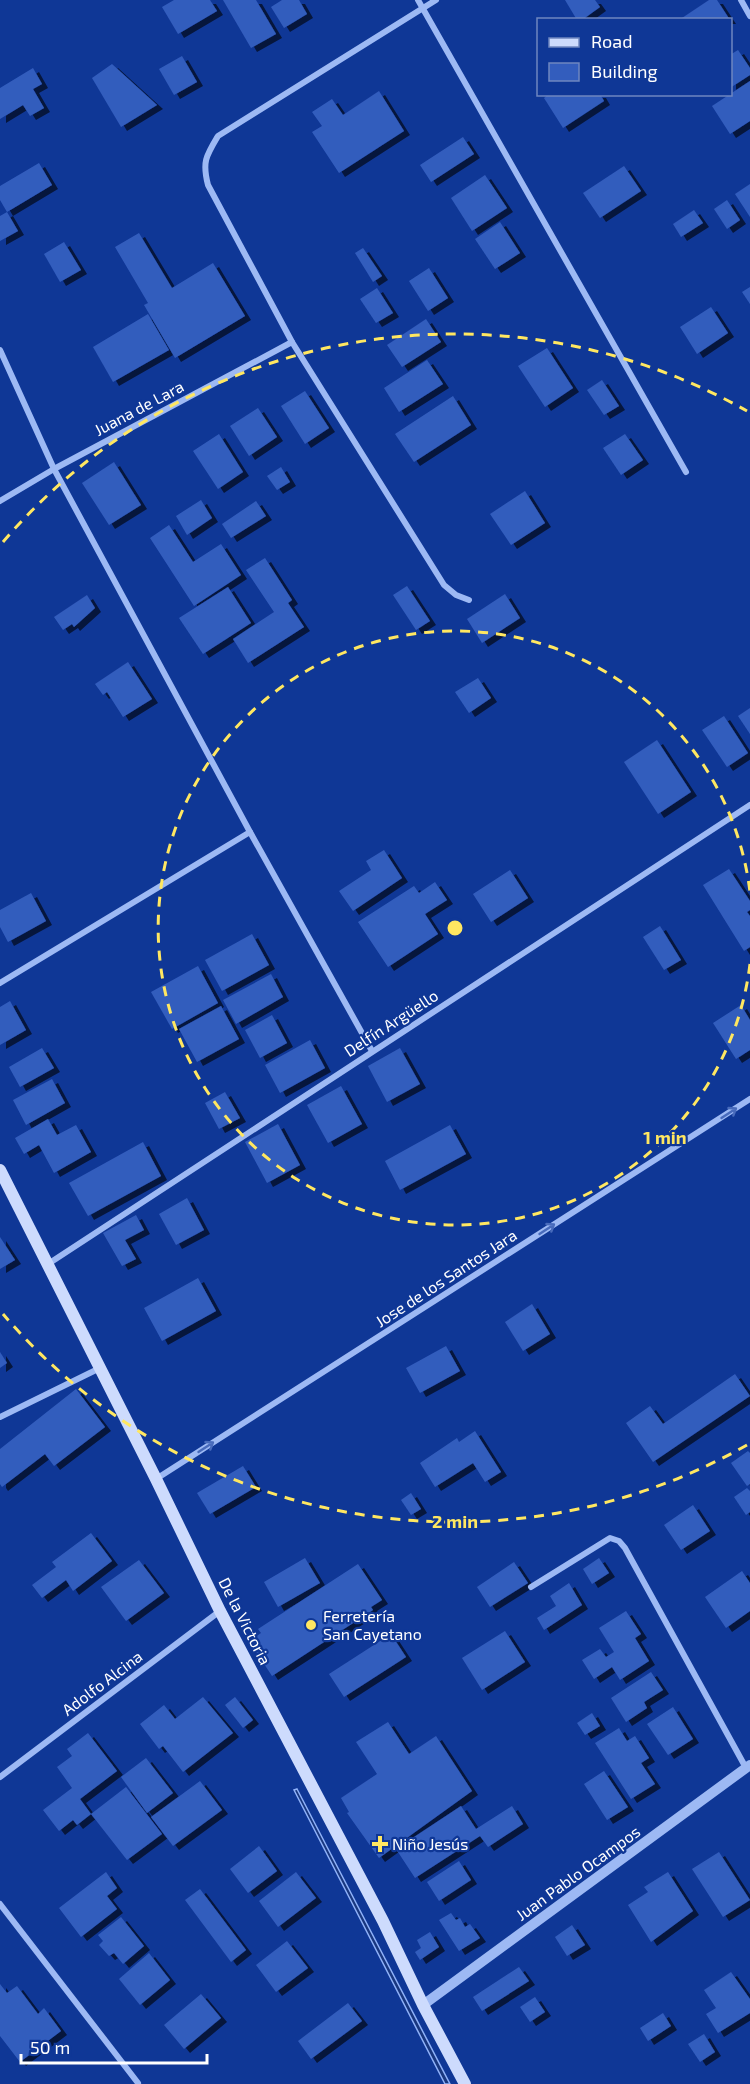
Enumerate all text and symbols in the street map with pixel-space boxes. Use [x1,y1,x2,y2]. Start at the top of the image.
legend [537,18,732,96]
text: Road [591,30,632,52]
text: Building [591,60,658,82]
street label: Juana de Lara [91,376,187,439]
centre of rings [445,918,465,938]
street label: Delfín Argüello [340,985,441,1060]
one-way arrow [720,1106,737,1118]
text: 1 min [643,1126,687,1148]
one-way arrow [538,1223,555,1235]
street label: Jose de los Santos Jara [371,1225,520,1330]
one-way arrow [197,1441,213,1453]
text: 2 min [432,1510,478,1532]
street label: De la Victoria [215,1574,276,1668]
place label: Ferretería San Cayetano [323,1606,422,1643]
marker: Ferretería San Cayetano [304,1618,318,1632]
street label: Adolfo Alcina [58,1646,146,1719]
street label: Juan Pablo Ocampos [512,1821,643,1924]
place label: Niño Jesús [392,1834,468,1853]
marker: Niño Jesús [373,1837,387,1851]
scale bar [21,2027,207,2065]
text: 50 m [30,2036,70,2058]

